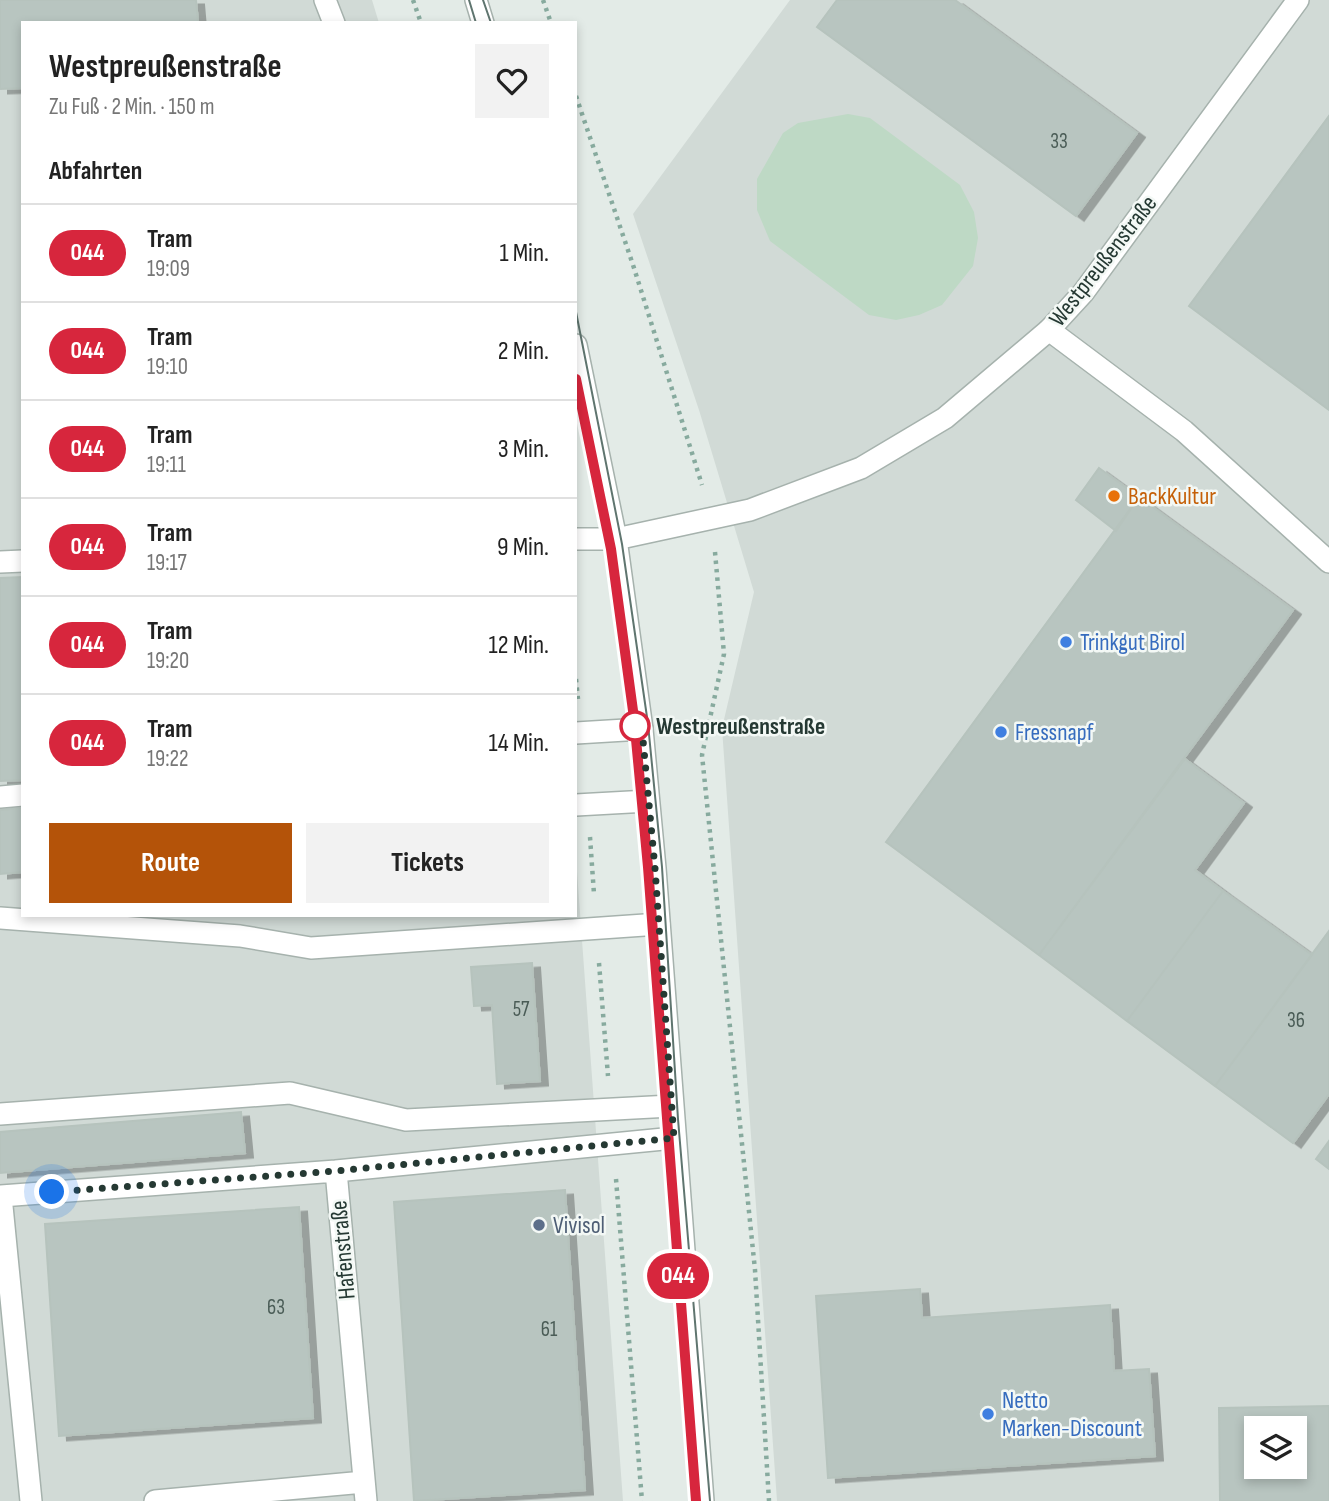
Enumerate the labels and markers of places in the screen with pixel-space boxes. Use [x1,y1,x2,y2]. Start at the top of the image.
place label: BackKultur [1128,482,1216,511]
marker: BackKultur [1106,488,1122,504]
place label: Trinkgut Birol [1080,628,1185,657]
marker: Trinkgut Birol [1058,634,1074,650]
marker: Westpreußenstraße [620,711,650,741]
place label: Westpreußenstraße [656,712,825,741]
place label: Fressnapf [1015,718,1095,747]
marker: Fressnapf [993,724,1009,740]
place label: Vivisol [553,1211,605,1240]
marker: Vivisol [531,1217,547,1233]
place label: Netto Marken-Discount [1002,1386,1142,1443]
marker: Netto Marken-Discount [980,1406,996,1422]

